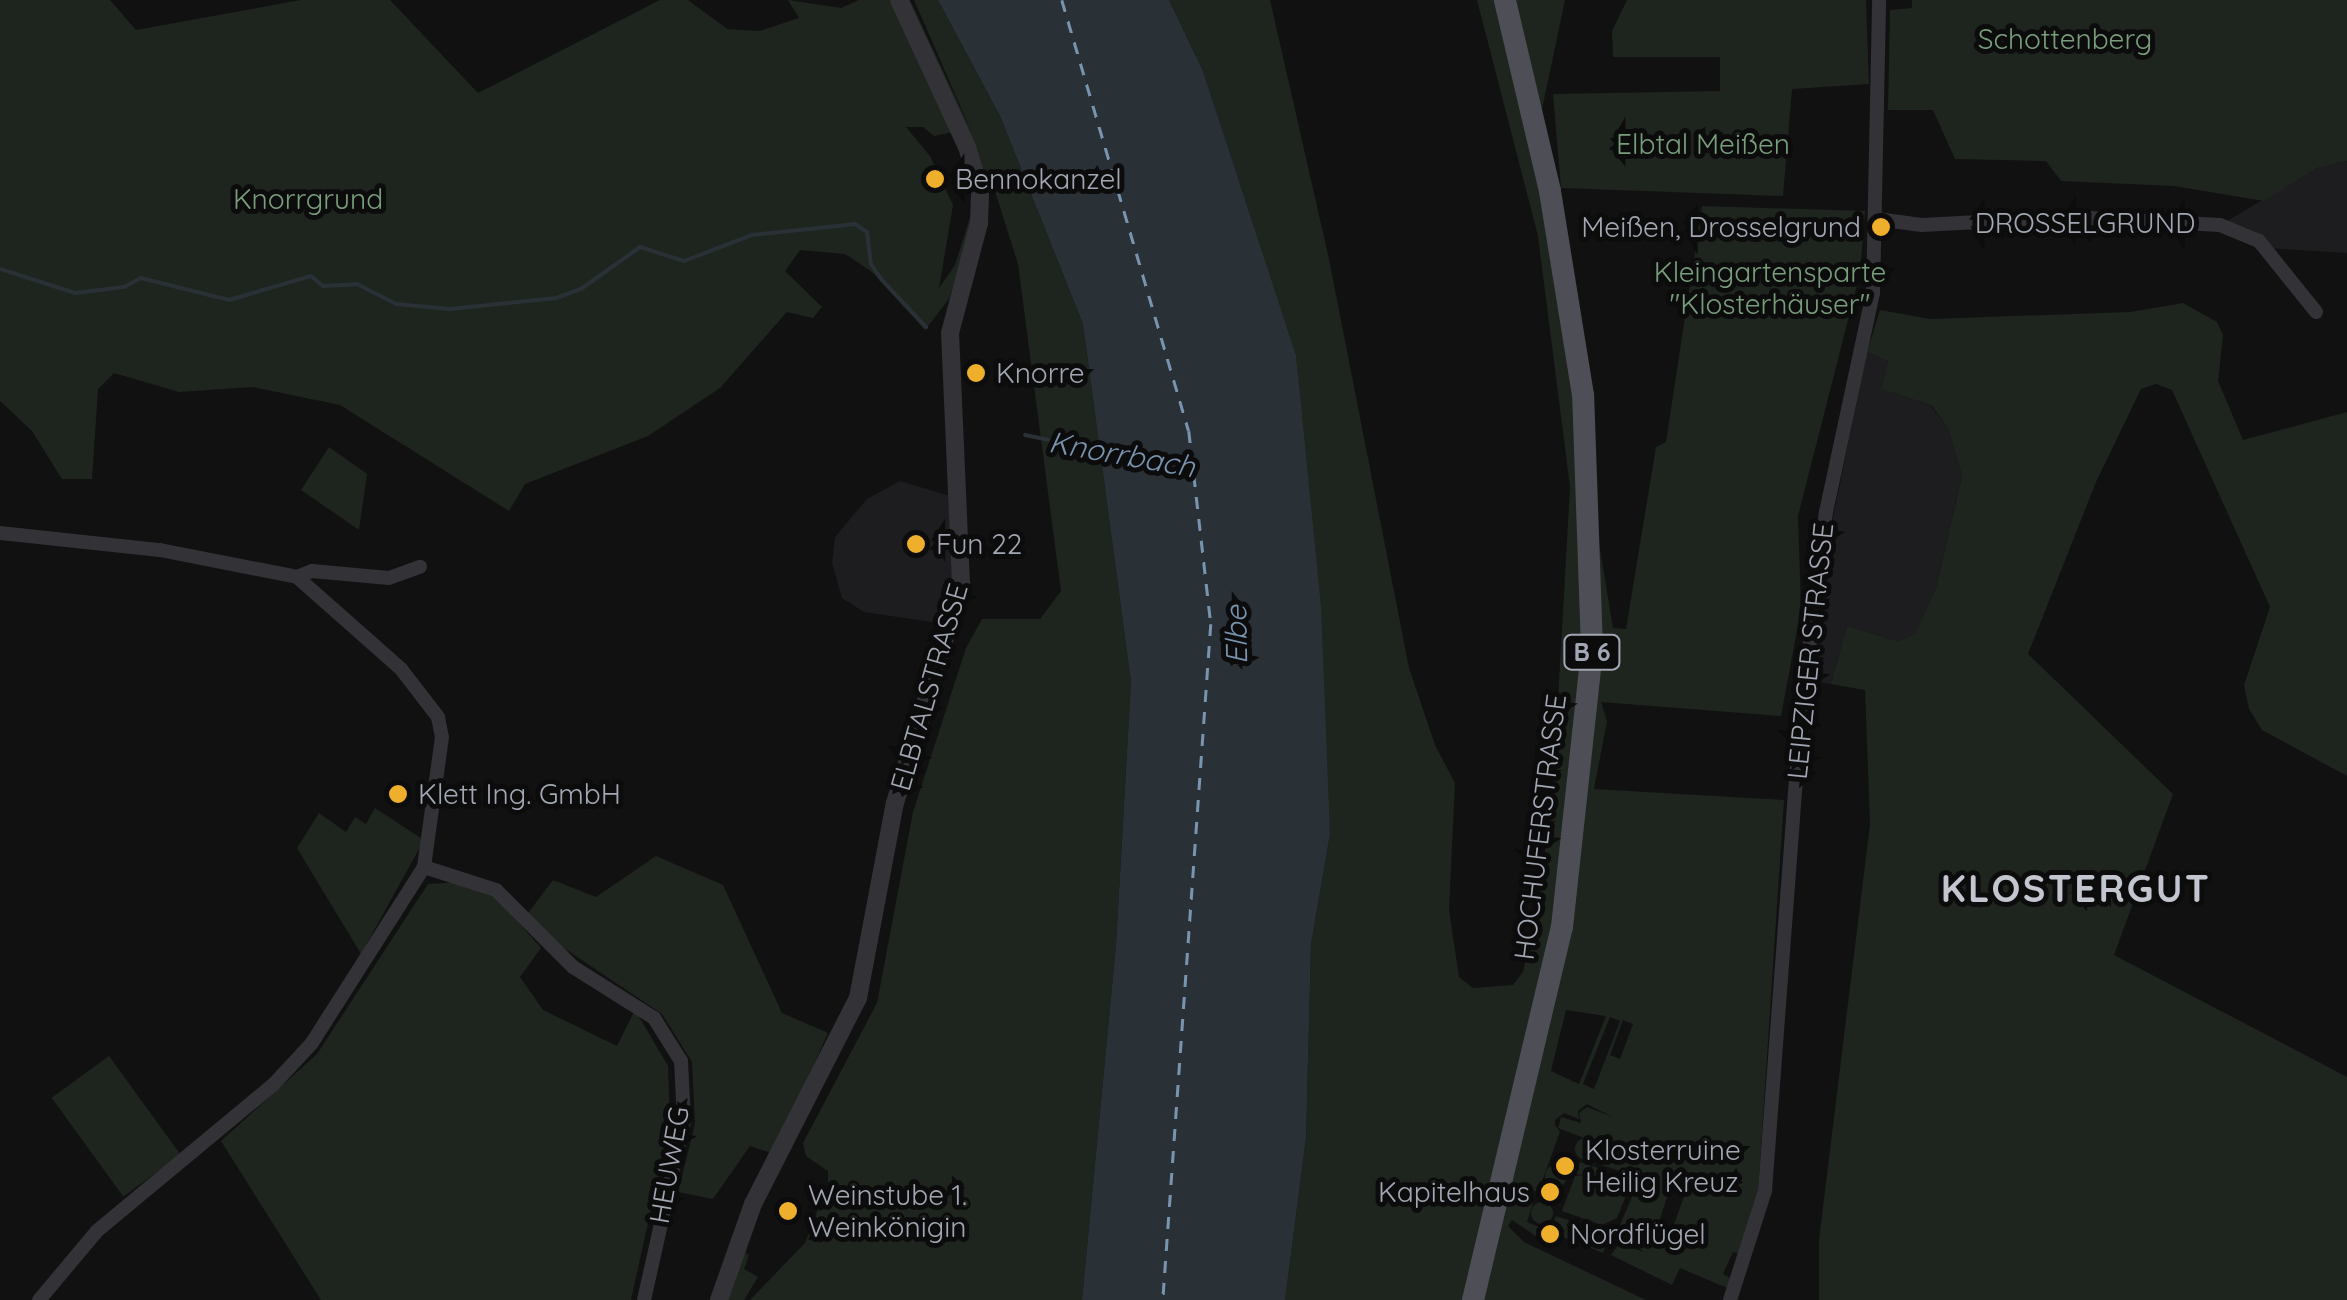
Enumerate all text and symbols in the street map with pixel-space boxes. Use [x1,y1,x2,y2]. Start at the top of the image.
park label: Schottenberg [1978,22,2152,56]
park label: Elbtal Meißen [1616,127,1790,161]
place label: Bennokanzel [955,162,1122,196]
marker: Bennokanzel [924,168,946,190]
park label: Knorrgrund [233,182,383,216]
street label: DROSSELGRUND [1975,206,2195,240]
place label: Meißen, Drosselgrund [1581,210,1861,244]
marker: Meißen, Drosselgrund [1870,216,1892,238]
park label: Kleingartensparte "Klosterhäuser" [1654,255,1886,321]
place label: Knorre [996,356,1085,390]
marker: Knorre [965,362,987,384]
water label: Knorrbach [1046,423,1198,485]
street label: LEIPZIGER STRASSE [1780,521,1840,781]
place label: Fun 22 [936,527,1022,561]
marker: Fun 22 [905,533,927,555]
street label: ELBTALSTRASSE [883,579,975,795]
water label: Elbe [1217,605,1255,665]
road number: B 6 [1562,632,1622,672]
street label: HOCHUFERSTRASSE [1507,692,1573,962]
place label: Klett Ing. GmbH [418,777,621,811]
marker: Klett Ing. GmbH [387,783,409,805]
district label: KLOSTERGUT [1941,866,2211,912]
street label: HEUWEG [642,1104,696,1226]
place label: Klosterruine Heilig Kreuz [1585,1133,1741,1199]
marker: Klosterruine Heilig Kreuz [1554,1155,1576,1177]
place label: Kapitelhaus [1378,1175,1530,1209]
place label: Weinstube 1. Weinkönigin [808,1178,967,1244]
marker: Kapitelhaus [1539,1181,1561,1203]
marker: Weinstube 1. Weinkönigin [777,1200,799,1222]
place label: Nordflügel [1570,1217,1706,1251]
marker: Nordflügel [1539,1223,1561,1245]

